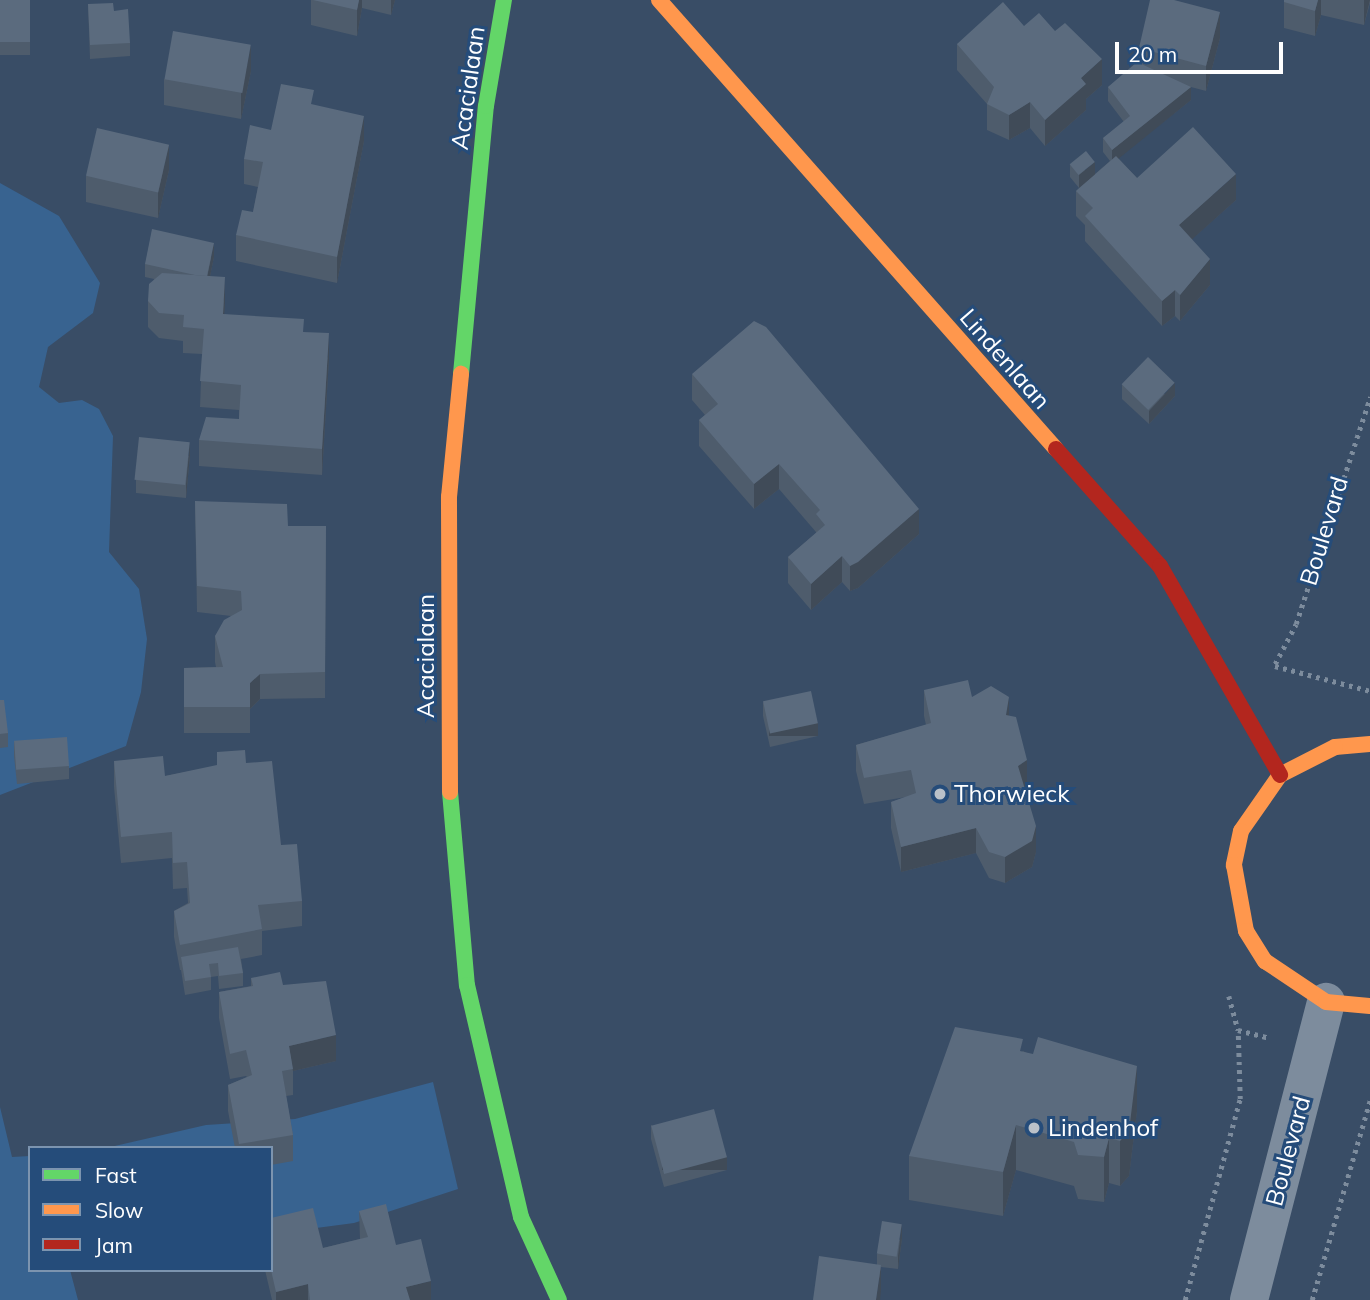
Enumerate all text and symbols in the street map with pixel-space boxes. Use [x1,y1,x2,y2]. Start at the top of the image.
street label: Acacialaan [445,24,491,152]
scale bar [1118,28,1286,72]
text: 20 m [1128,41,1177,67]
street label: Lindenlaan [954,303,1056,415]
street label: Boulevard [1294,473,1354,589]
street label: Acacialaan [412,594,440,718]
place label: Thorwieck [954,780,1070,808]
marker: Thorwieck [932,786,948,802]
street label: Boulevard [1260,1093,1316,1209]
place label: Lindenhof [1048,1114,1158,1142]
marker: Lindenhof [1026,1120,1042,1136]
legend [28,1146,273,1272]
text: Fast [95,1162,137,1188]
text: Slow [95,1197,143,1223]
text: Jam [95,1232,133,1258]

